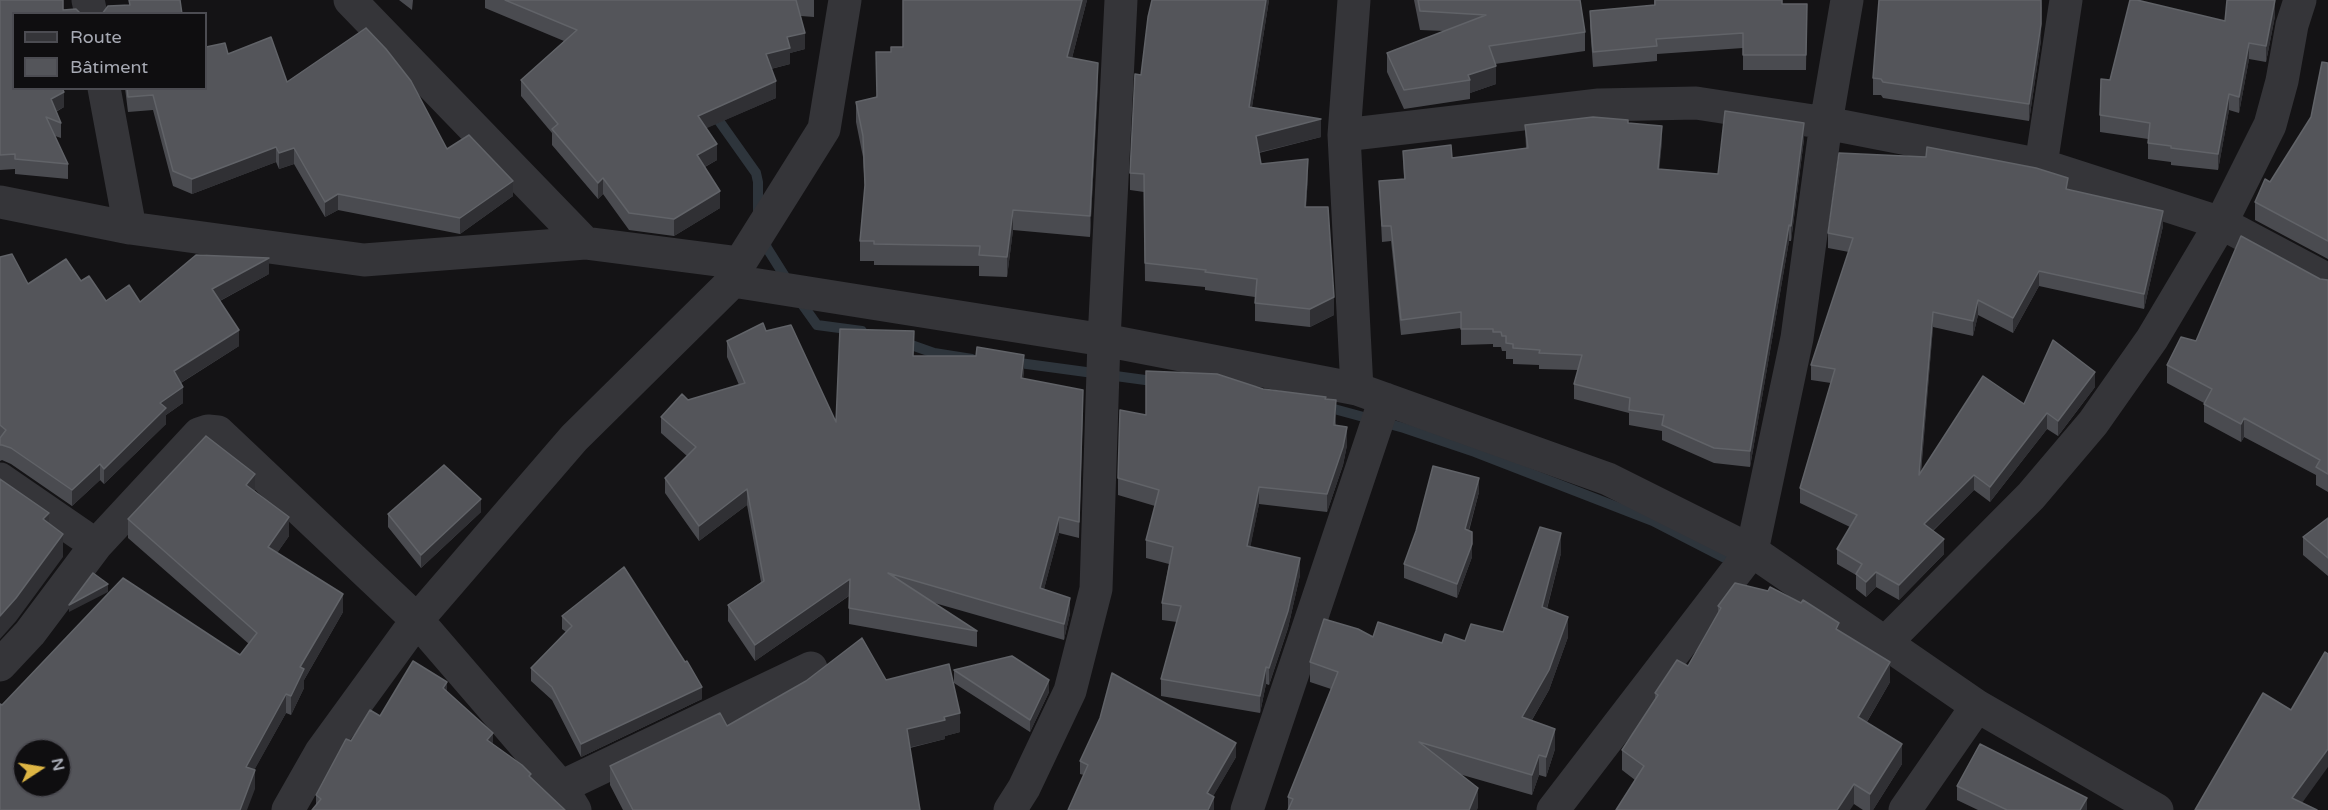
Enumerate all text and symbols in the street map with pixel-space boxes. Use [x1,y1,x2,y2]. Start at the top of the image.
legend [12,12,207,90]
text: Route [70,26,122,48]
text: Bâtiment [70,56,148,78]
north arrow [12,738,72,798]
text: N [47,756,69,773]

